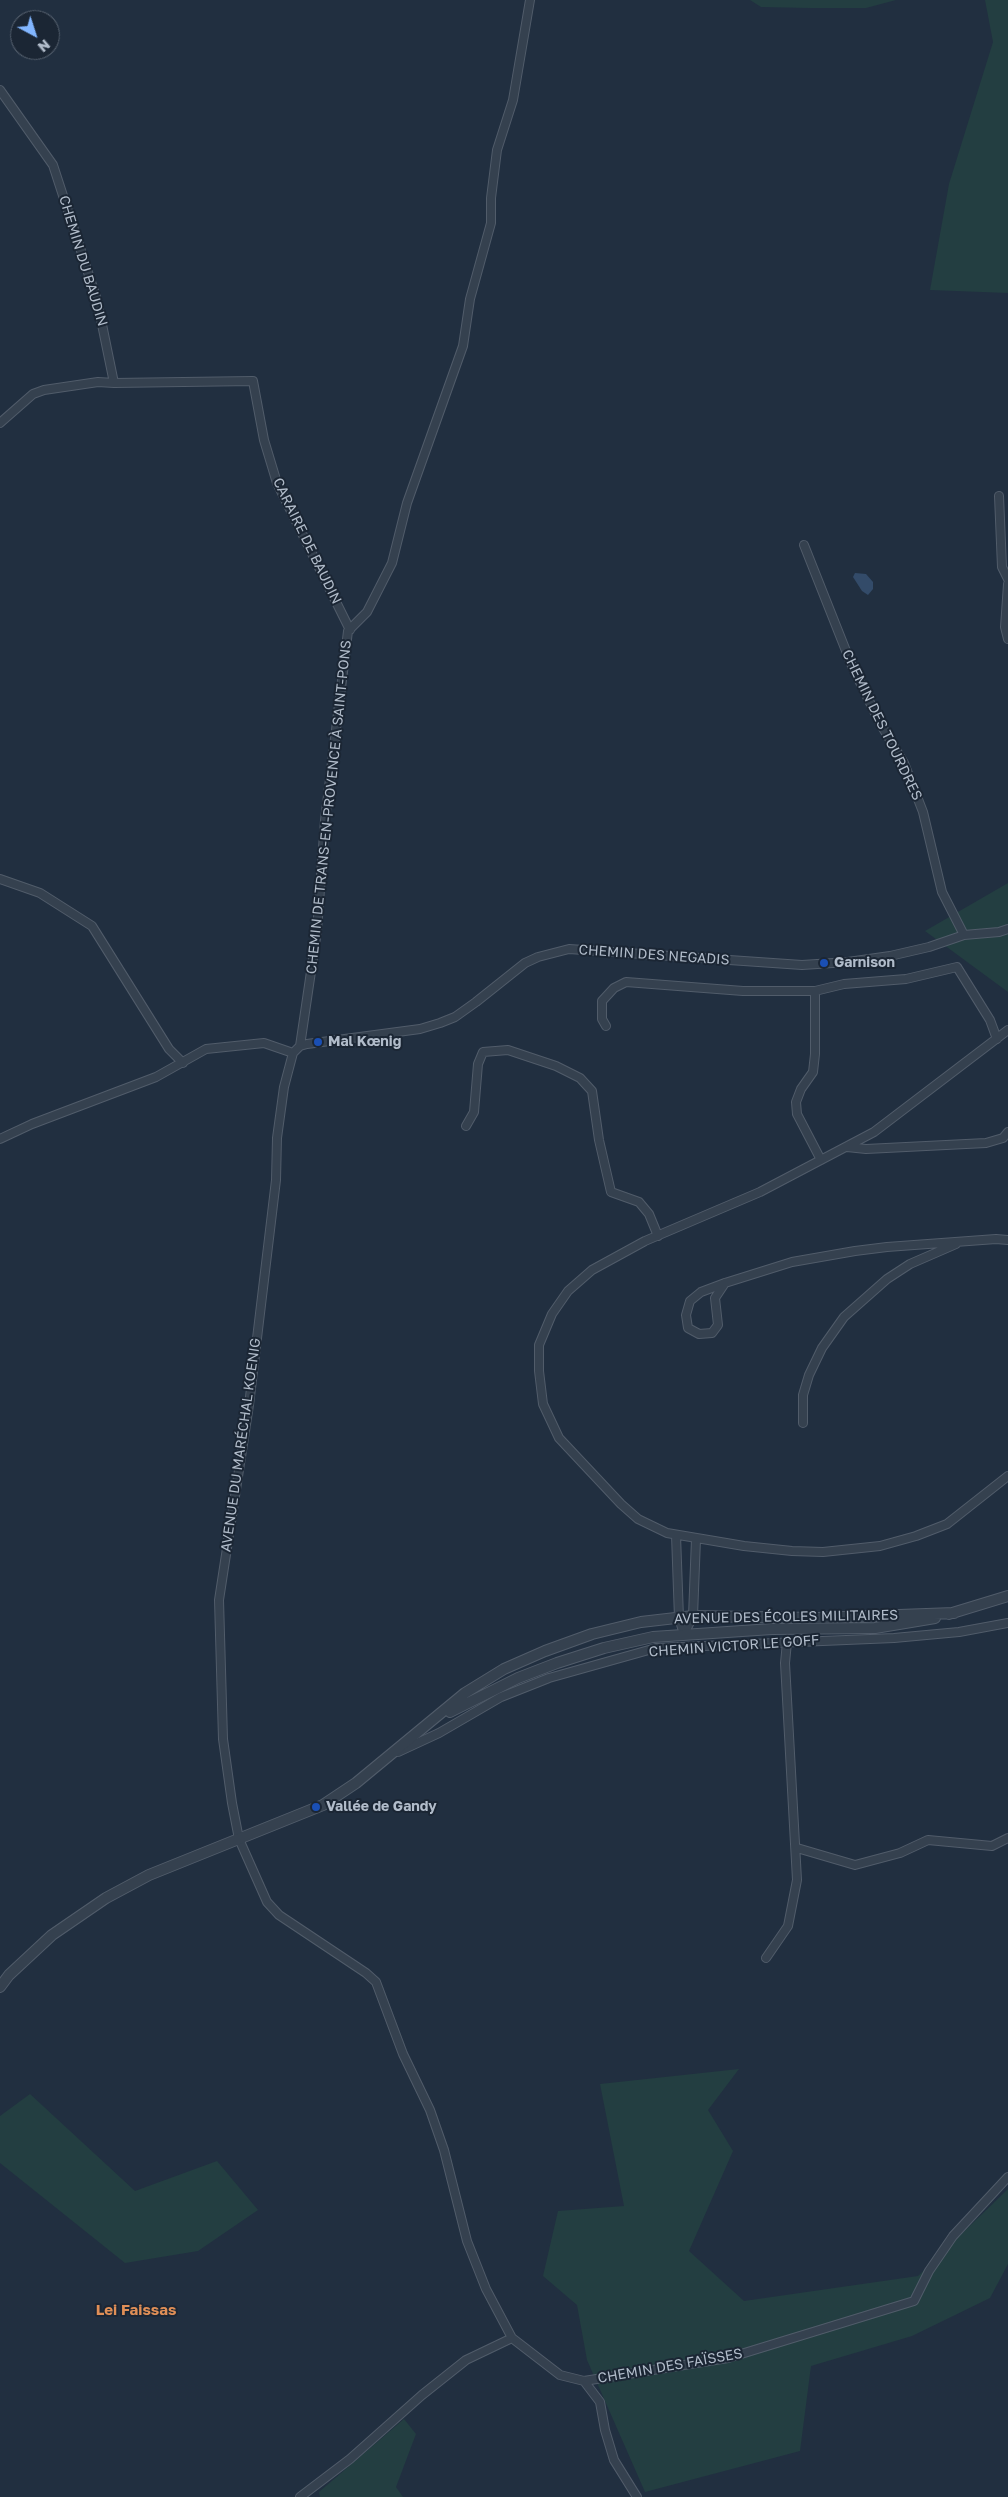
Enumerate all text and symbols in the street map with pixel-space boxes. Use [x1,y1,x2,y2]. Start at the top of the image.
north arrow [10,10,60,60]
text: N [35,36,54,56]
street label: CHEMIN DU BAUDIN [55,194,111,328]
street label: CARAIRE DE BAUDIN [269,475,345,607]
street label: CHEMIN DE TRANS-EN-PROVENCE À SAINT-PONS [303,639,355,975]
street label: CHEMIN DES TOURDRES [838,647,926,803]
street label: CHEMIN DES NEGADIS [578,941,730,969]
place label: Garnison [834,955,895,971]
marker: Garnison [818,957,830,969]
place label: Mal Kœnig [328,1034,401,1050]
marker: Mal Kœnig [312,1036,324,1048]
street label: AVENUE DU MARÉCHAL KOENIG [218,1337,264,1553]
street label: AVENUE DES ÉCOLES MILITAIRES [674,1607,898,1627]
street label: CHEMIN VICTOR LE GOFF [648,1632,820,1660]
place label: Vallée de Gandy [326,1799,437,1815]
marker: Vallée de Gandy [310,1801,322,1813]
district label: Lei Faissas [96,2301,176,2319]
street label: CHEMIN DES FAÏSSES [596,2345,744,2387]

